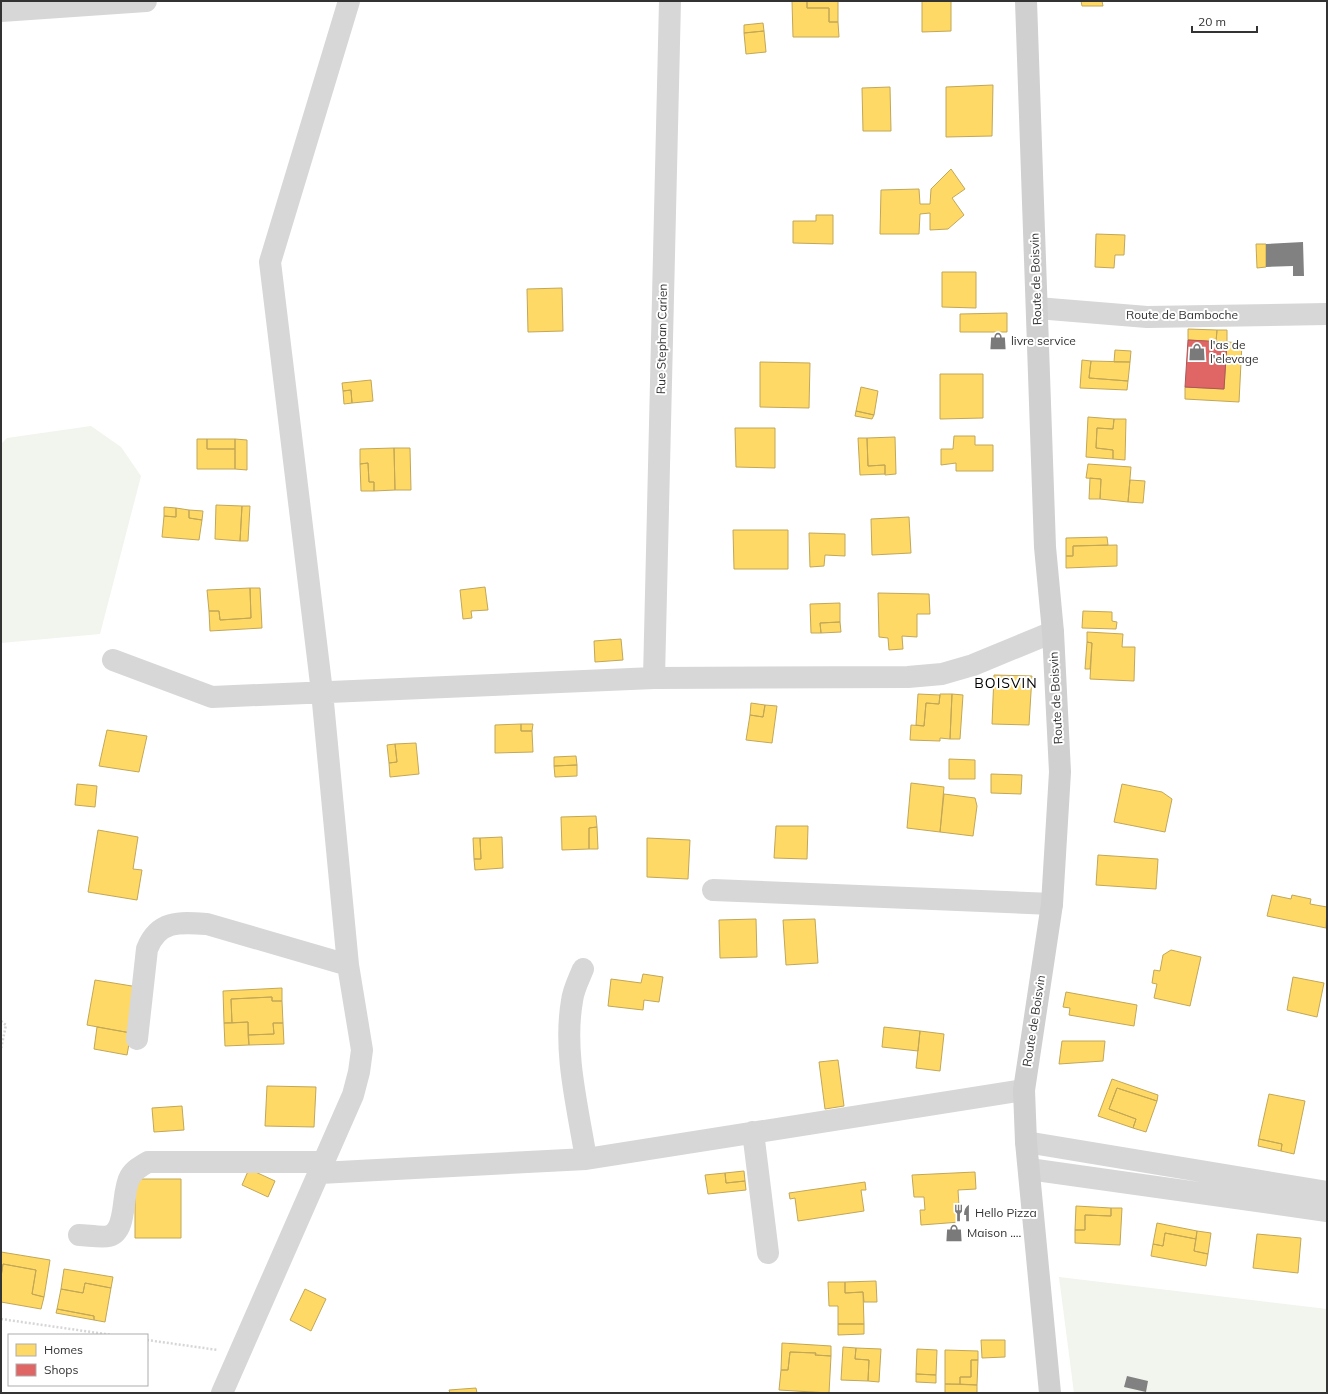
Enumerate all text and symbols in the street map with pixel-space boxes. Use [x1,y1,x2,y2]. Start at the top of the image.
scale bar [1192,8,1257,34]
text: 20 m [1198,14,1226,29]
street label: Route de Boisvin [1026,232,1045,326]
street label: Rue Stephan Carien [653,284,670,394]
street label: Route de Bamboche [1126,307,1238,322]
shop icon: livre service [988,331,1008,351]
place label: livre service [1011,333,1076,348]
place label: l'as de l'elevage [1210,337,1259,366]
shop icon: l'as de l'elevage [1187,342,1207,362]
street label: Route de Boisvin [1046,651,1065,745]
district label: BOISVIN [974,674,1038,692]
street label: Route de Boisvin [1019,974,1048,1068]
restaurant icon: Hello Pizza [952,1203,972,1223]
place label: Hello Pizza [975,1205,1037,1220]
shop icon: Maison .... [944,1223,964,1243]
place label: Maison .... [967,1225,1021,1240]
legend [8,1334,148,1386]
text: Homes [44,1342,83,1357]
text: Shops [44,1362,79,1377]

